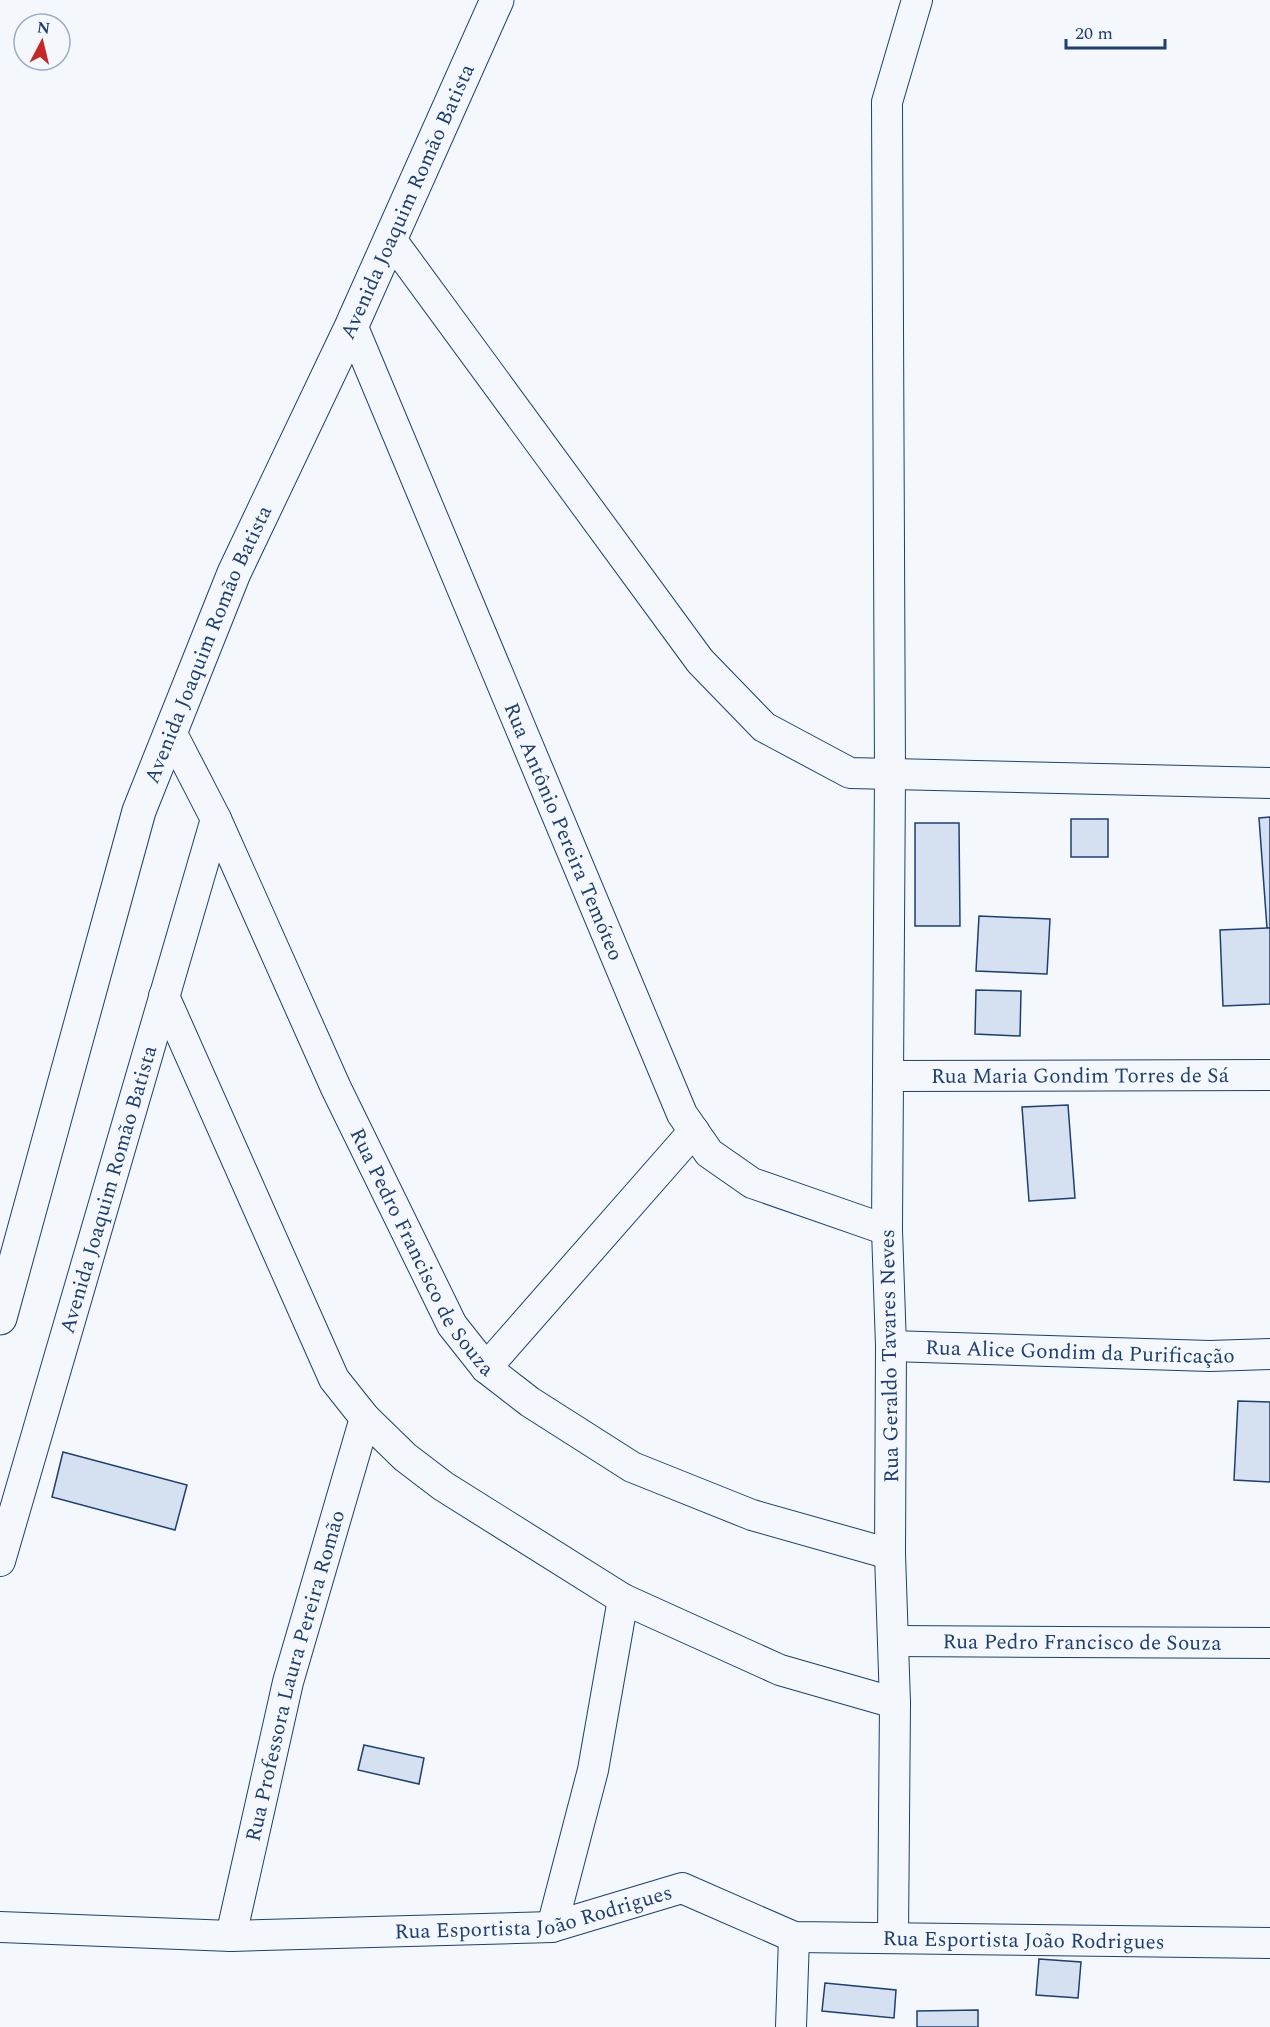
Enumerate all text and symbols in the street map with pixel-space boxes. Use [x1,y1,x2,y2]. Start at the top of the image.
north arrow [12,12,72,72]
scale bar [1066,12,1165,50]
text: N [36,15,52,41]
text: 20 m [1075,20,1113,47]
street label: Avenida Joaquim Romão Batista [332,58,484,345]
street label: Avenida Joaquim Romão Batista [137,500,281,789]
street label: Rua Antônio Pereira Temóteo [495,698,631,966]
street label: Avenida Joaquim Romão Batista [52,1041,166,1338]
street label: Rua Maria Gondim Torres de Sá [931,1060,1230,1093]
street label: Rua Pedro Francisco de Souza [341,1122,501,1386]
street label: Rua Geraldo Tavares Neves [872,1229,908,1483]
street label: Rua Alice Gondim da Purificação [925,1332,1235,1373]
street label: Rua Professora Laura Pereira Romão [238,1507,354,1845]
street label: Rua Pedro Francisco de Souza [942,1626,1222,1660]
street label: Rua Esportista João Rodrigues [394,1877,676,1948]
street label: Rua Esportista João Rodrigues [882,1923,1165,1959]

